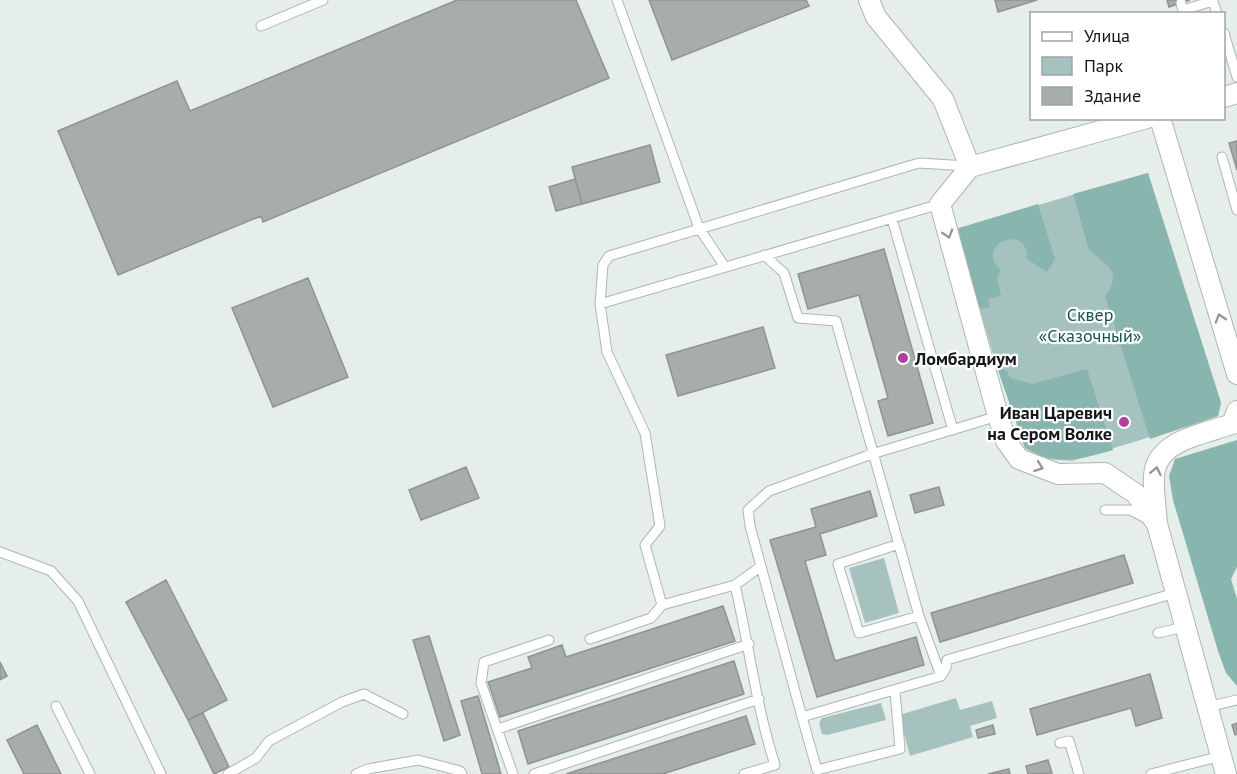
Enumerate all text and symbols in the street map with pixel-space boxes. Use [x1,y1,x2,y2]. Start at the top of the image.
legend [1030,12,1225,120]
text: Улица [1084,24,1130,47]
text: Парк [1084,54,1124,77]
text: Здание [1084,84,1141,107]
one-way arrow [941,229,953,239]
park label: Сквер «Сказочный» [1039,303,1141,347]
one-way arrow [1215,313,1227,324]
place label: Ломбардиум [914,347,1017,370]
marker: Ломбардиум [896,351,910,365]
place label: Иван Царевич на Сером Волке [987,401,1112,445]
marker: Иван Царевич на Сером Волке [1117,415,1131,429]
one-way arrow [1033,459,1043,472]
one-way arrow [1149,466,1162,476]

